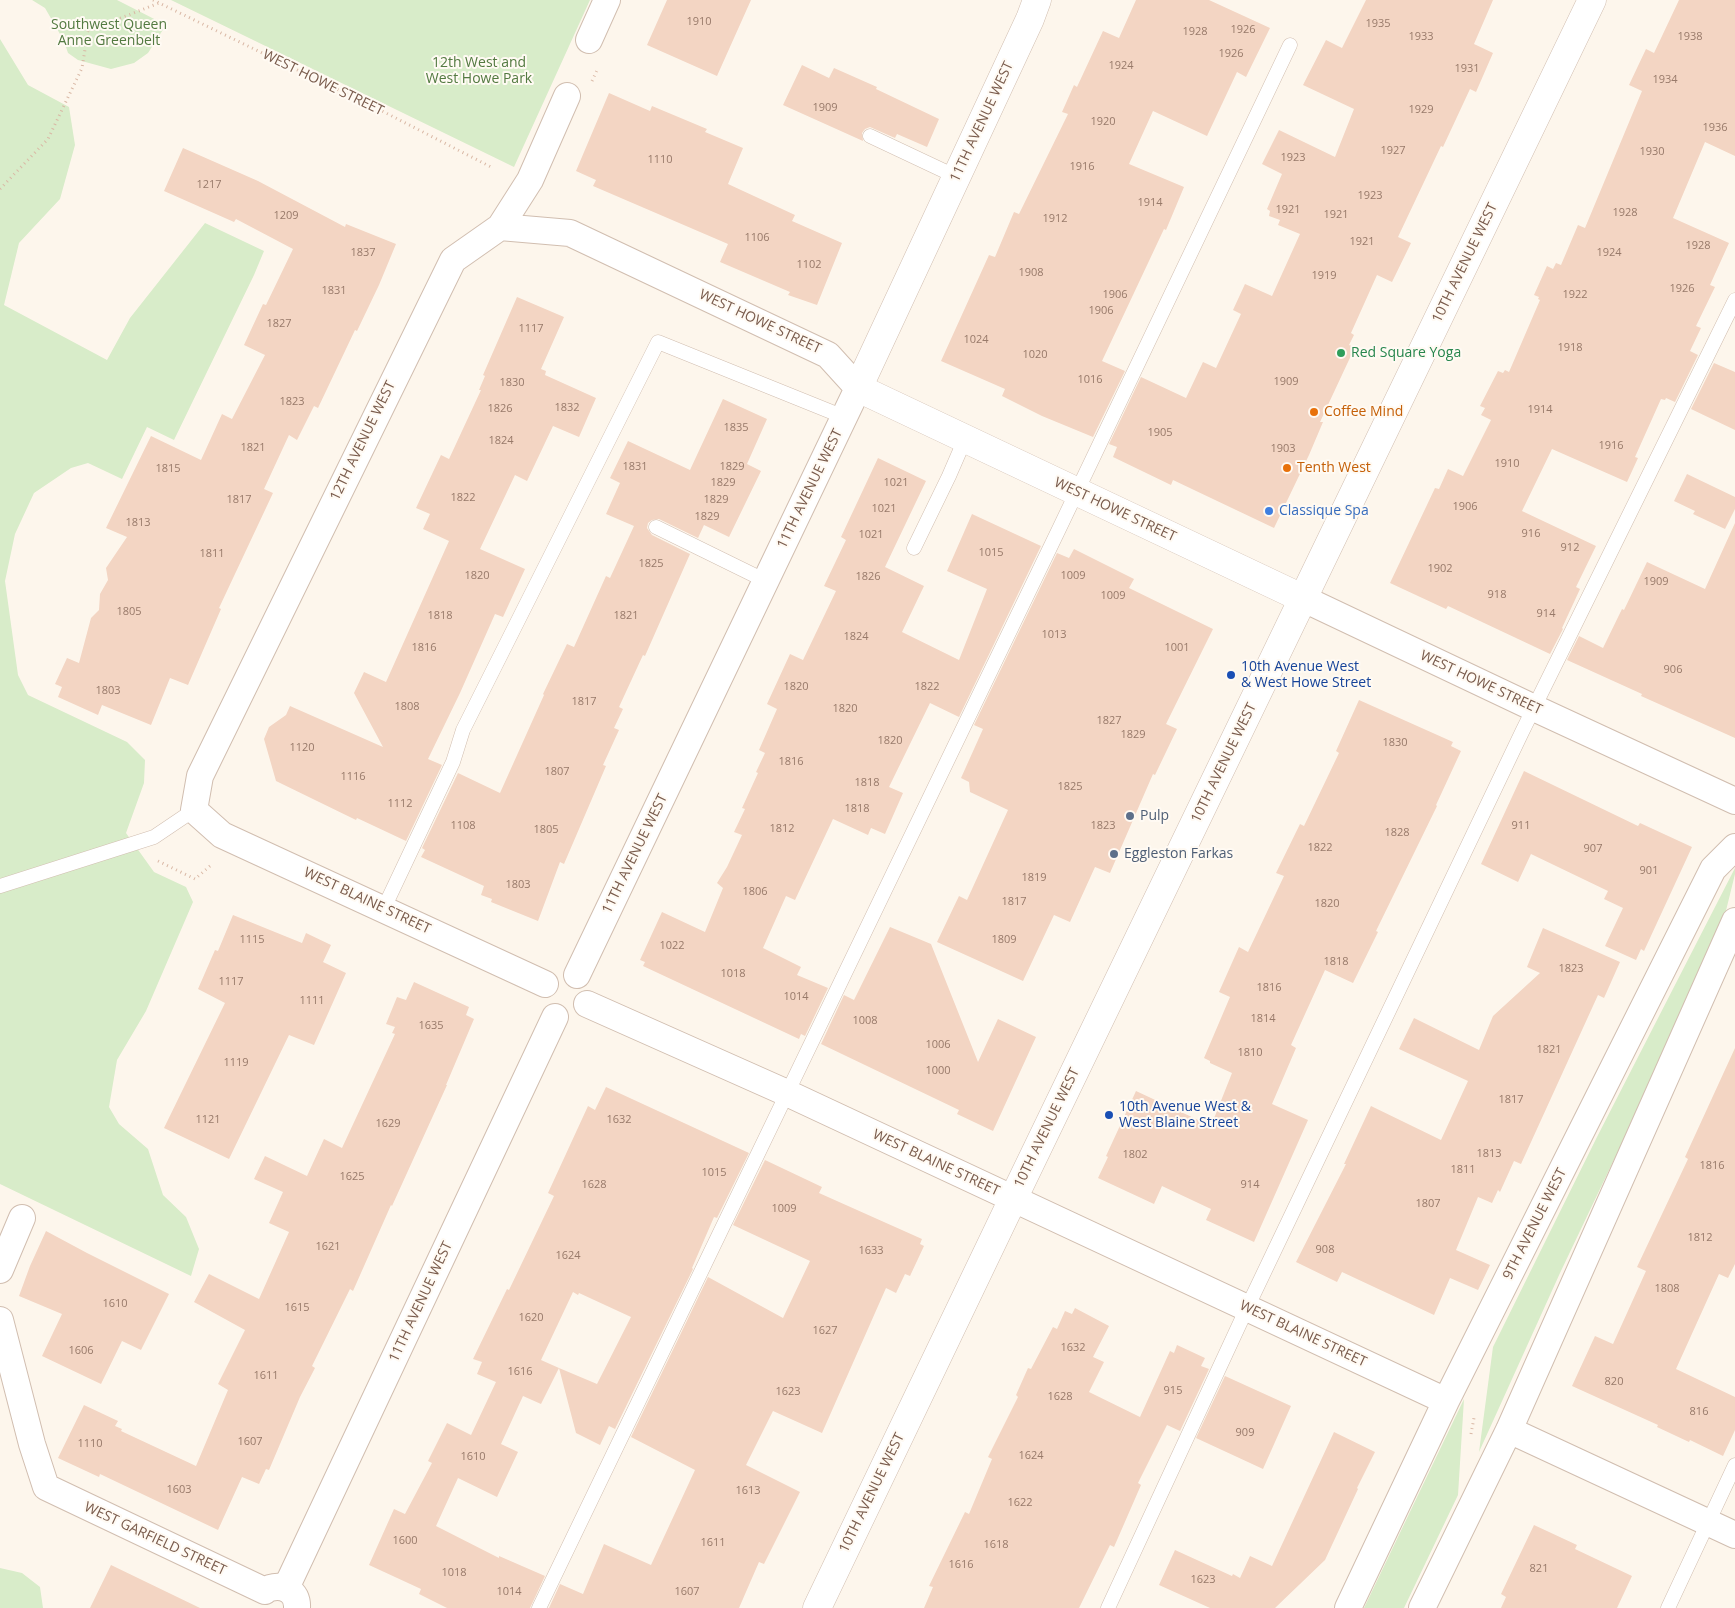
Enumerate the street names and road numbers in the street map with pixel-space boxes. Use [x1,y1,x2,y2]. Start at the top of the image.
street label: WEST HOWE STREET [260,46,386,120]
street label: 11TH AVENUE WEST [947,59,1017,185]
street label: 10TH AVENUE WEST [1429,200,1501,326]
street label: WEST HOWE STREET [696,286,824,358]
street label: 12TH AVENUE WEST [327,378,399,504]
street label: 11TH AVENUE WEST [774,426,846,552]
street label: WEST HOWE STREET [1051,474,1179,546]
street label: WEST HOWE STREET [1417,647,1545,719]
street label: 10TH AVENUE WEST [1188,700,1260,826]
street label: 11TH AVENUE WEST [599,791,671,917]
street label: WEST BLAINE STREET [301,864,433,938]
street label: 10TH AVENUE WEST [1011,1065,1083,1191]
street label: WEST BLAINE STREET [870,1126,1002,1200]
street label: 9TH AVENUE WEST [1500,1165,1570,1283]
street label: 11TH AVENUE WEST [386,1239,456,1365]
street label: WEST BLAINE STREET [1237,1297,1369,1371]
street label: 10TH AVENUE WEST [836,1430,908,1556]
street label: WEST GARFIELD STREET [81,1499,229,1579]

